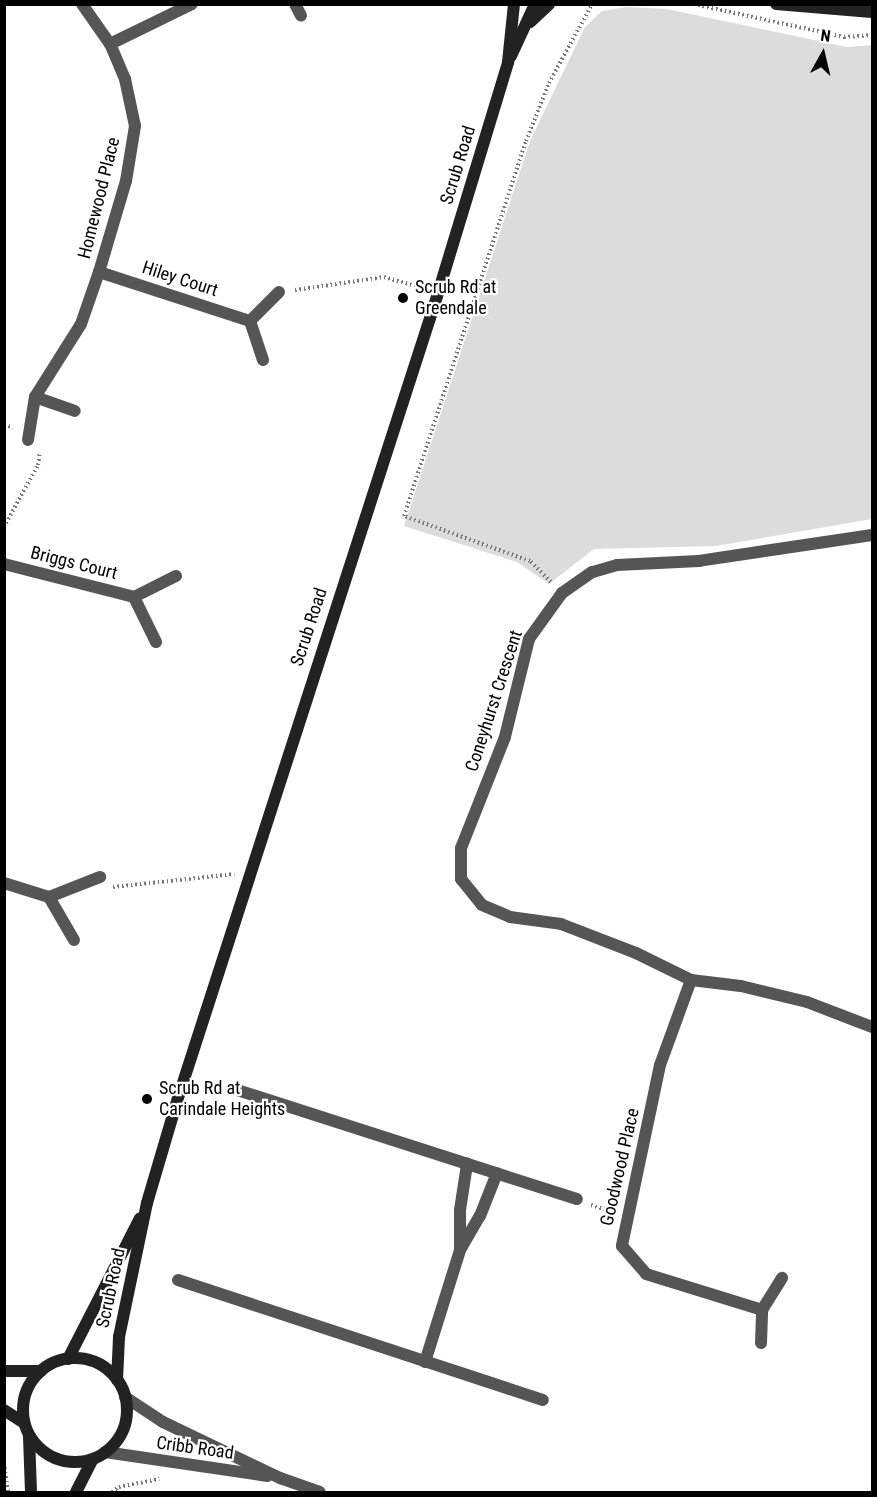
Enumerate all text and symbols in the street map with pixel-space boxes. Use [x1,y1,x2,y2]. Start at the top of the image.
north arrow [793,24,853,84]
text: N [819,26,832,46]
street label: Scrub Road [436,123,480,207]
street label: Homewood Place [73,135,125,261]
street label: Hiley Court [139,257,221,301]
place label: Scrub Rd at Greendale [415,277,496,320]
marker: Scrub Rd at Greendale [396,291,410,305]
street label: Briggs Court [28,542,120,584]
street label: Scrub Road [286,585,332,669]
street label: Coneyhurst Crescent [461,628,527,774]
place label: Scrub Rd at Carindale Heights [159,1078,285,1120]
marker: Scrub Rd at Carindale Heights [140,1092,154,1106]
street label: Goodwood Place [596,1106,644,1228]
street label: Scrub Road [92,1246,130,1330]
street label: Cribb Road [155,1432,235,1464]

